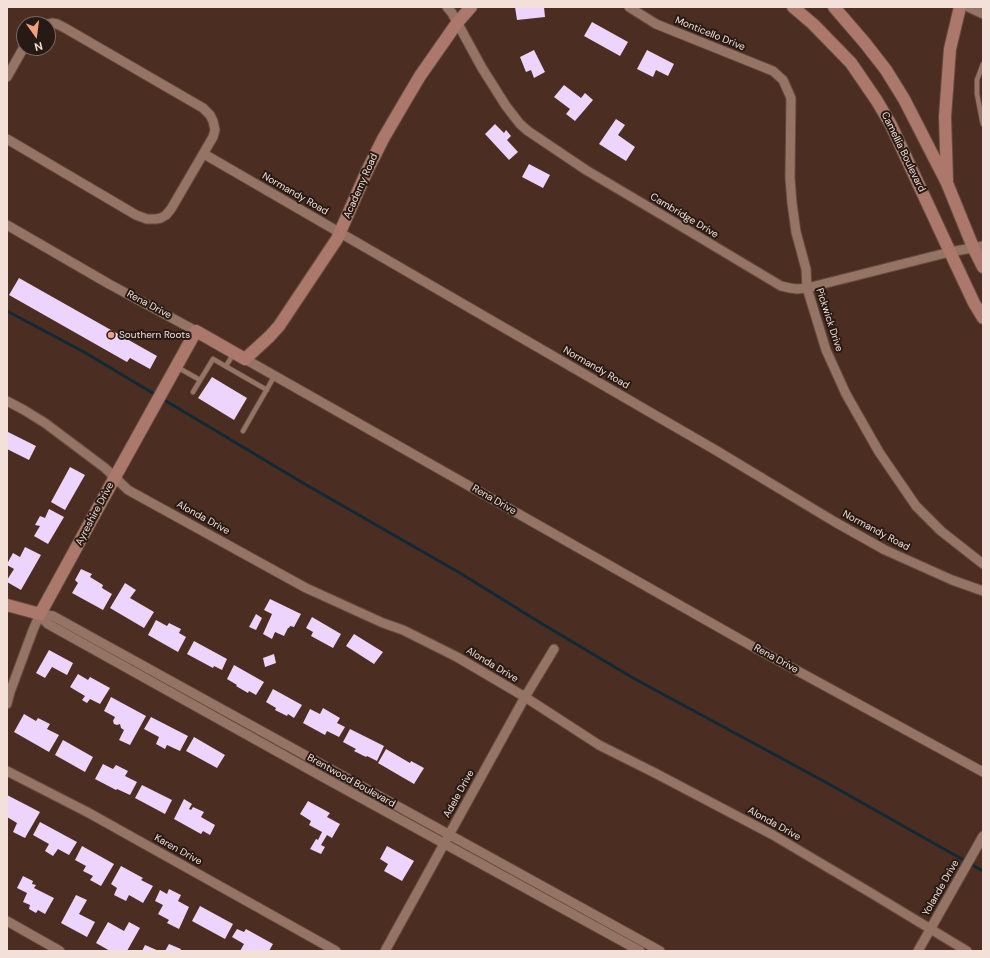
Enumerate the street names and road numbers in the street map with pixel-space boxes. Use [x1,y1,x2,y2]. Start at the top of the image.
street label: Monticello Drive [673,14,747,54]
street label: Camellia Boulevard [878,110,928,194]
street label: Academy Road [341,152,381,220]
street label: Normandy Road [260,170,330,218]
street label: Cambridge Drive [648,191,720,241]
street label: Pickwick Drive [813,287,845,353]
street label: Rena Drive [125,288,173,322]
street label: Normandy Road [561,344,631,392]
street label: Ayreshire Drive [73,481,117,547]
street label: Rena Drive [470,483,518,517]
street label: Alonda Drive [174,499,232,537]
street label: Normandy Road [840,508,912,554]
street label: Rena Drive [752,642,800,676]
street label: Alonda Drive [464,645,520,685]
street label: Brentwood Boulevard [305,752,397,810]
street label: Adele Drive [441,768,477,820]
street label: Alonda Drive [745,805,803,843]
street label: Karen Drive [152,832,204,868]
street label: Yolande Drive [920,858,962,918]

